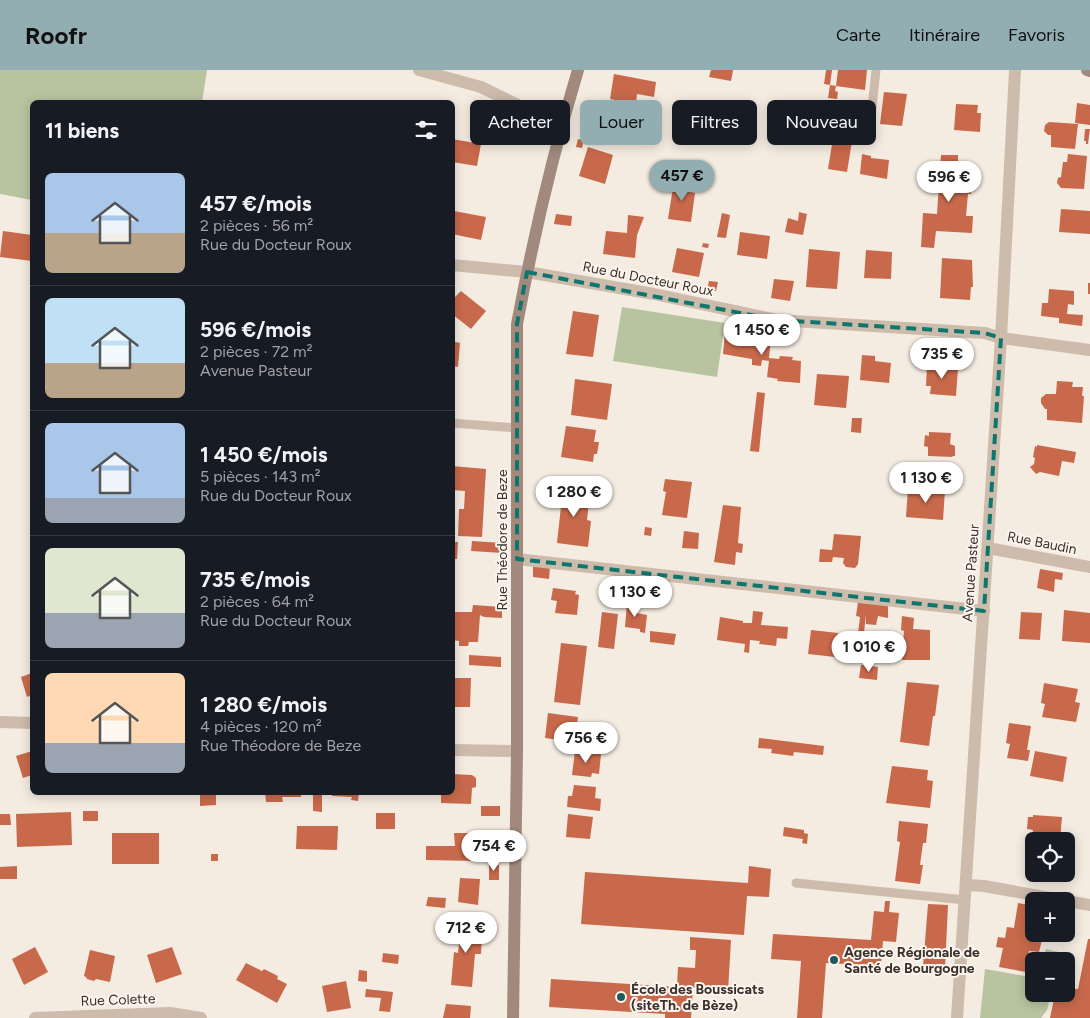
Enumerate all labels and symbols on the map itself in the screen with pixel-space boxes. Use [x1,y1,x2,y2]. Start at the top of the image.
pin: 457 € [647,160,717,202]
pin: 596 € [914,160,984,203]
street label: Rue du Docteur Roux [581,258,715,300]
pin: 1 450 € [716,314,808,356]
pin: 735 € [907,338,977,380]
pin: 1 130 € [880,462,972,504]
street label: Rue Théodore de Beze [494,469,511,611]
pin: 1 280 € [528,476,620,518]
street label: Avenue Pasteur [959,523,983,622]
street label: Rue Baudin [1006,528,1078,558]
pin: 1 130 € [589,576,681,618]
pin: 1 010 € [823,630,915,673]
pin: 756 € [551,722,621,764]
pin: 754 € [459,830,529,872]
pin: 712 € [431,912,501,954]
place label: Agence Régionale de Santé de Bourgogne [844,944,980,977]
marker: Agence Régionale de Santé de Bourgogne [828,954,840,966]
place label: École des Boussicats (siteTh. de Bèze) [631,981,765,1014]
street label: Rue Colette [80,990,156,1010]
marker: École des Boussicats (siteTh. de Bèze) [615,991,627,1003]

